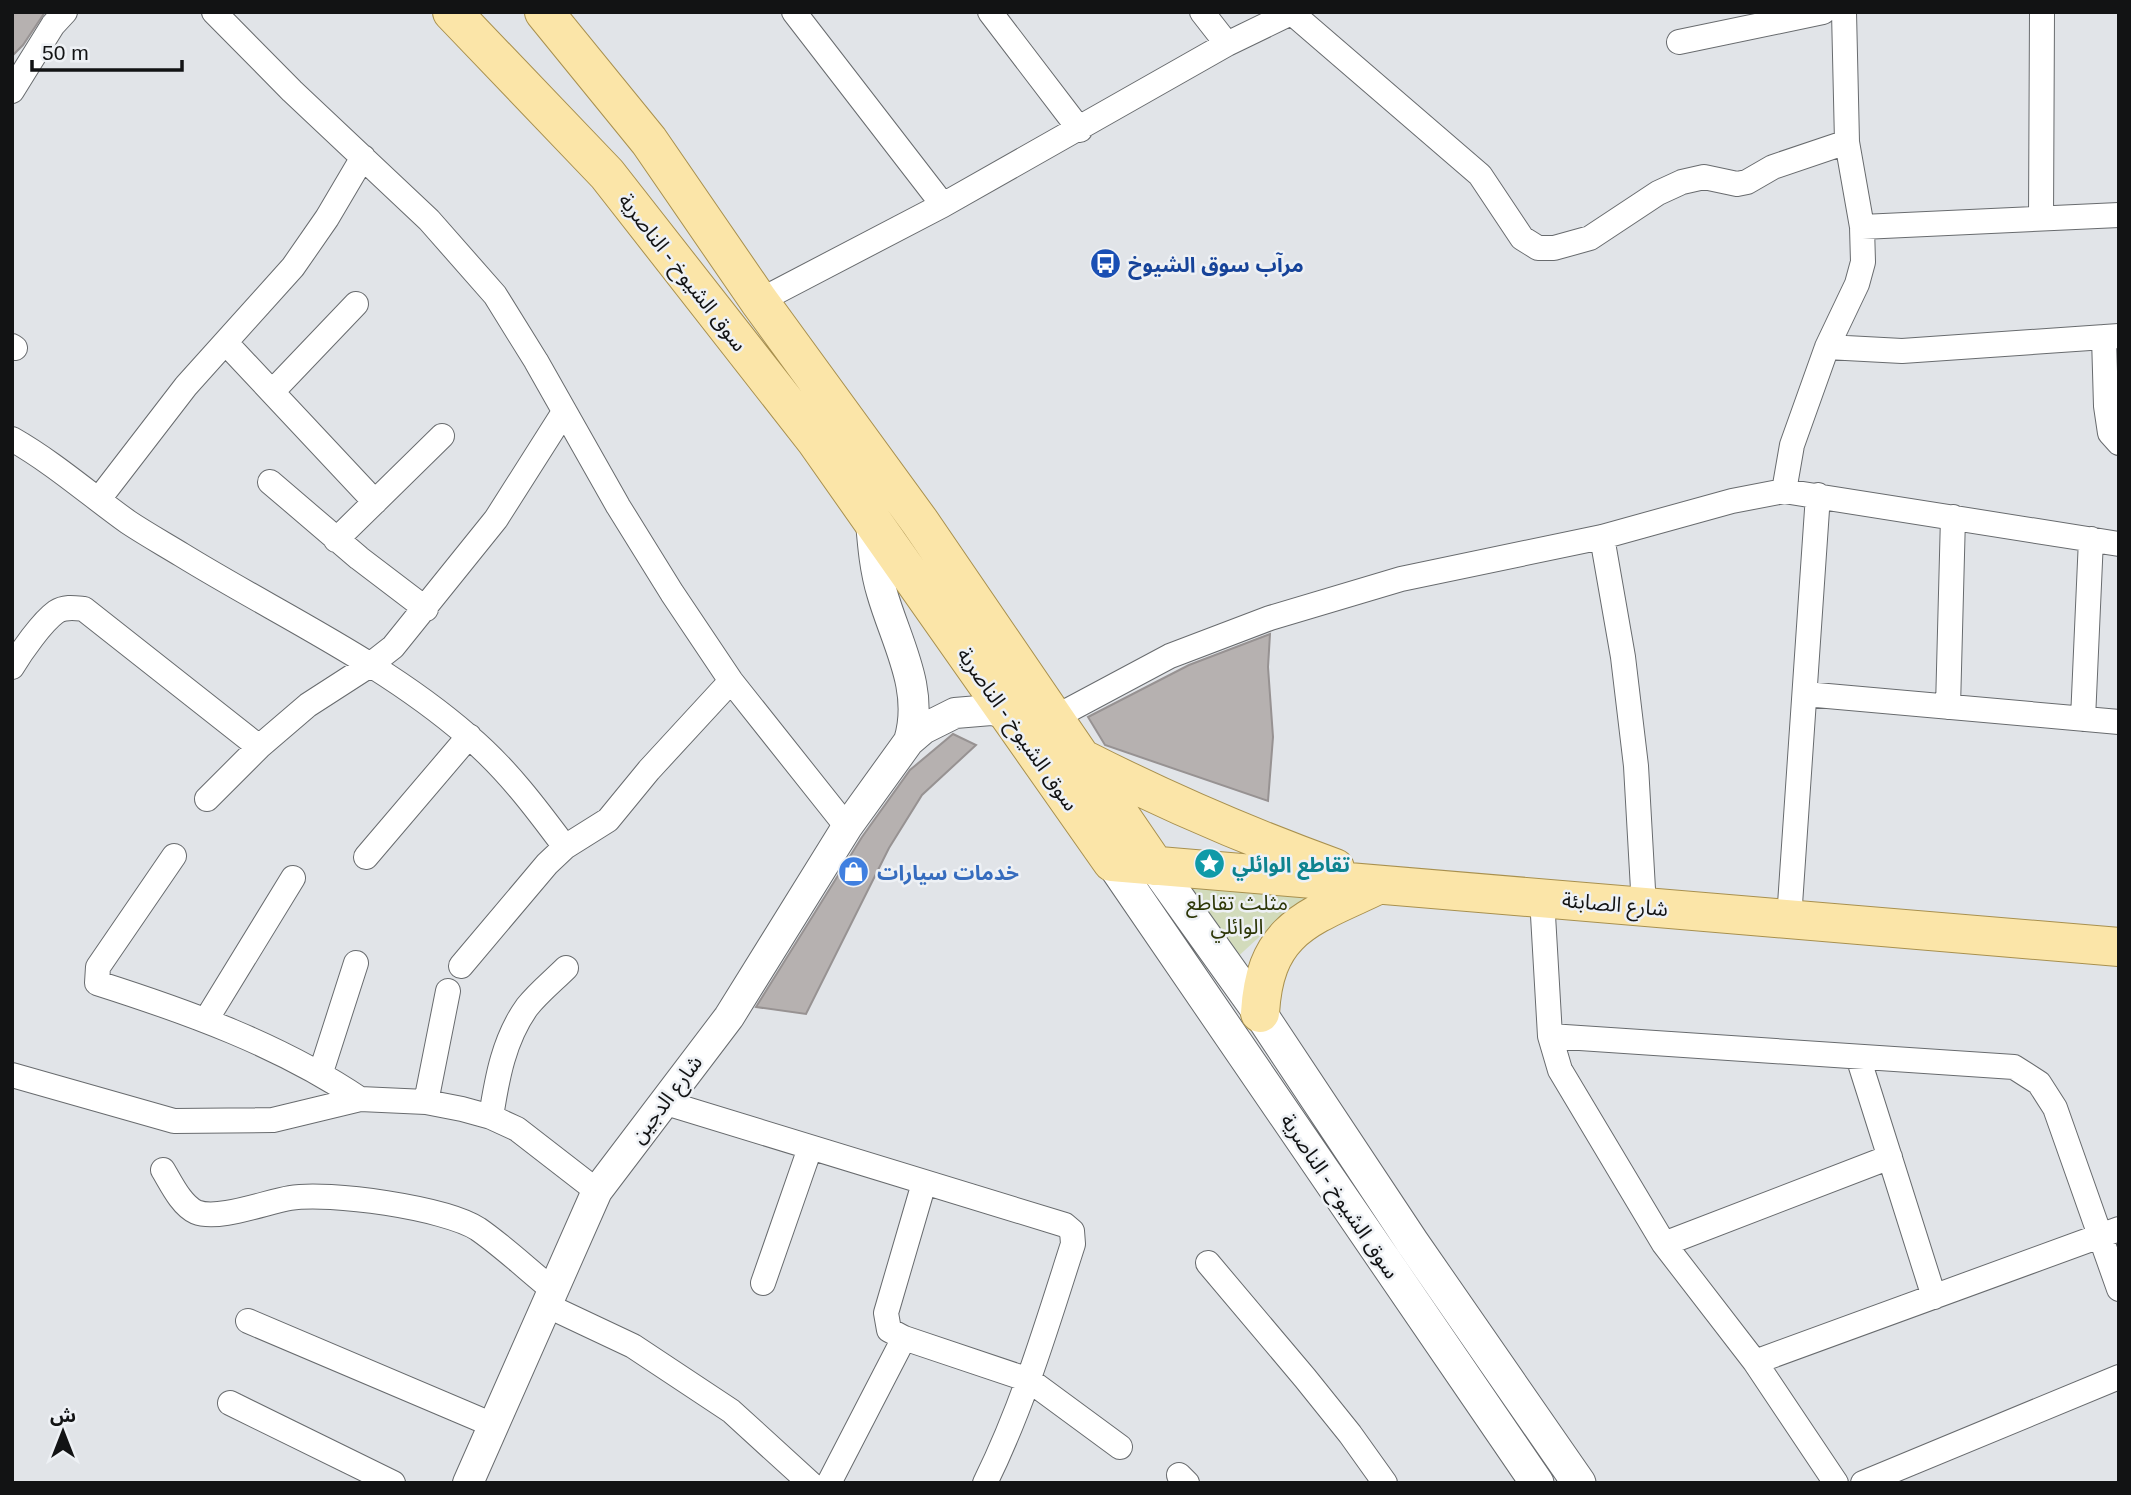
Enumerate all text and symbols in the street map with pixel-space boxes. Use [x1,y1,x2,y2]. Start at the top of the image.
scale bar [32,28,182,72]
text: 50 m [42,41,89,64]
street label: سوق الشيوخ - الناصرية [611,189,752,358]
bus stop icon: مرآب سوق الشيوخ [1088,247,1122,281]
place label: مرآب سوق الشيوخ [1128,252,1304,280]
street label: سوق الشيوخ - الناصرية [950,643,1083,817]
place icon: تقاطع الوائلي [1192,847,1226,881]
place label: تقاطع الوائلي [1232,853,1350,881]
shop icon: خدمات سيارات [837,855,871,889]
place label: خدمات سيارات [877,861,1019,885]
street label: شارع الصابئة [1561,888,1669,924]
park label: مثلث تقاطع الوائلي [1186,891,1288,942]
street label: شارع الدجين [626,1051,710,1150]
street label: سوق الشيوخ - الناصرية [1273,1109,1404,1285]
north arrow [28,1397,98,1467]
text: ش [50,1405,76,1426]

